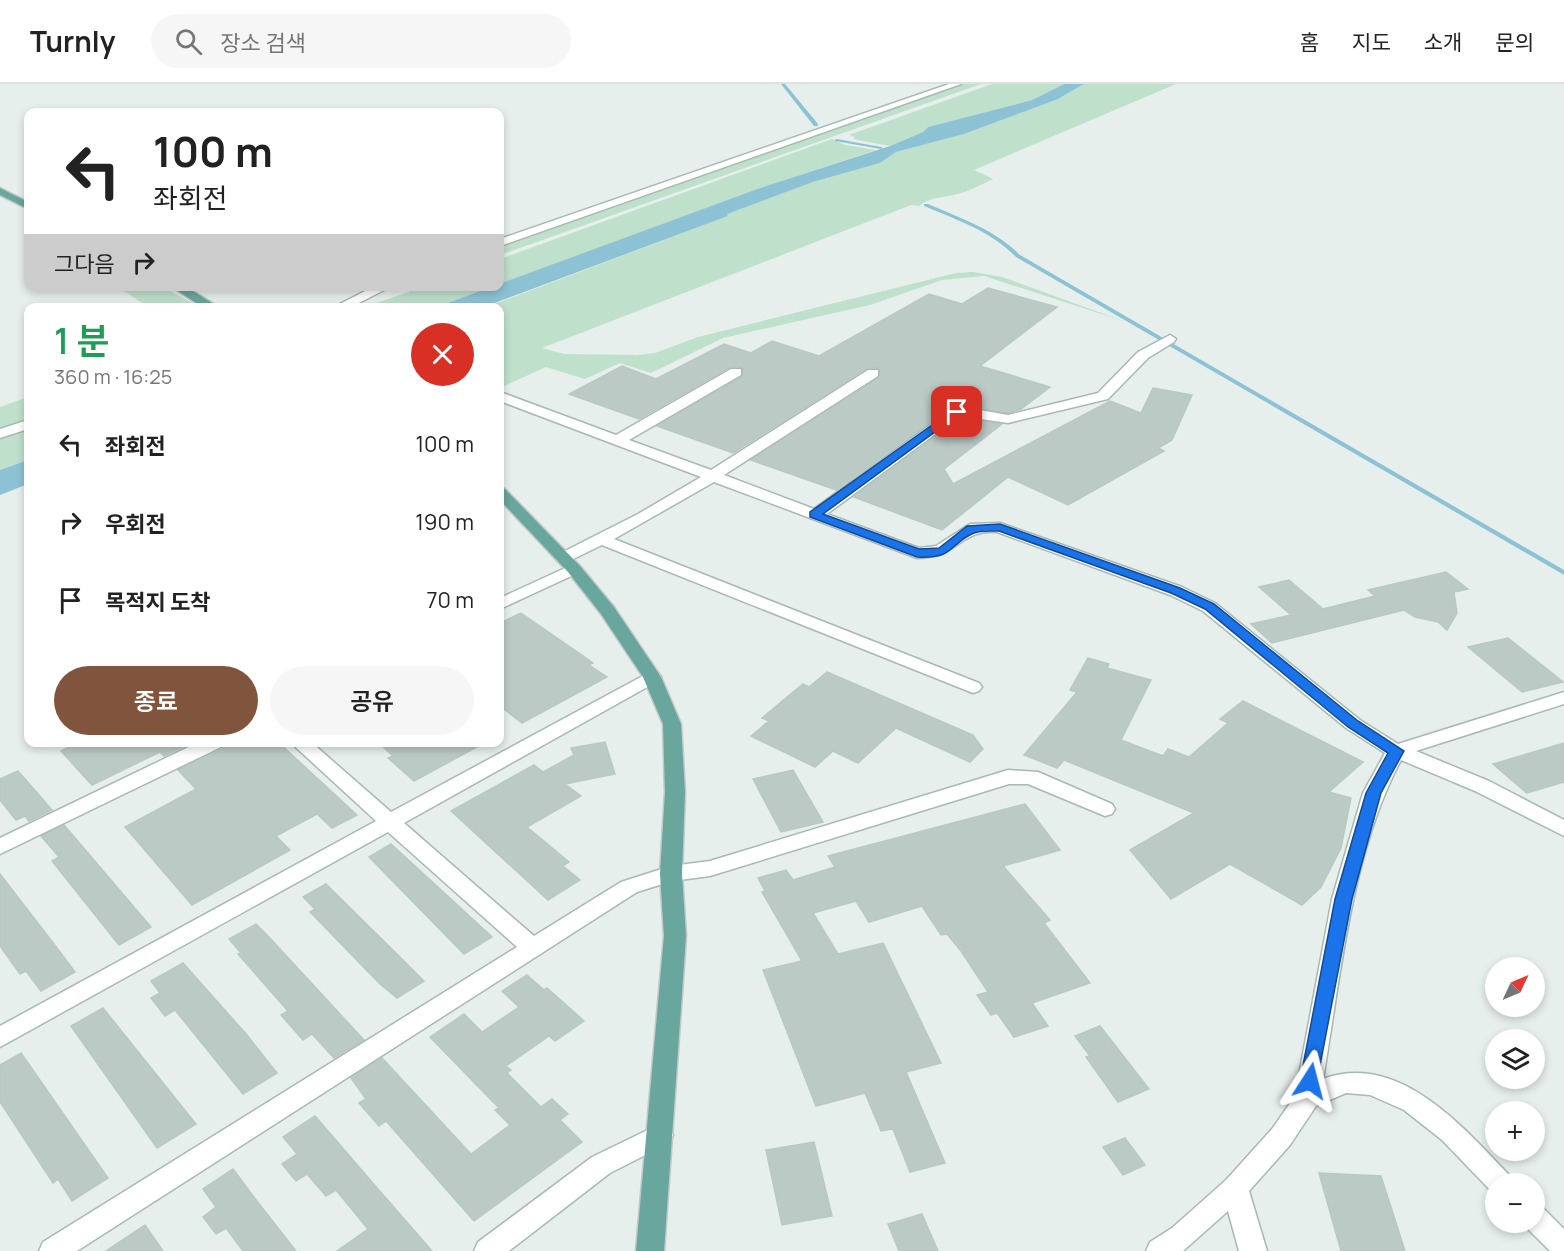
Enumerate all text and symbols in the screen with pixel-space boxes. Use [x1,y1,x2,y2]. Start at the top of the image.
search box [151,14,571,68]
text: Turnly [30,22,115,60]
icon: search [172,25,205,58]
text: 장소 검색 [220,28,306,58]
text: 홈 [1300,28,1319,56]
text: 지도 [1352,28,1391,56]
text: 소개 [1424,28,1462,56]
text: 문의 [1495,28,1534,56]
text: 100 m [153,122,273,180]
icon: left [54,132,132,210]
text: 좌회전 [153,179,228,216]
icon: right [127,246,160,279]
text: 그다음 [54,249,115,279]
text: 1 분 [54,316,110,365]
button: close [411,323,474,386]
text: 360 m · 16:25 [54,363,172,390]
pin [931,386,982,437]
icon: arrive [940,395,973,428]
icon: left [54,428,87,461]
text: 100 m [416,429,474,459]
text: 좌회전 [105,431,166,461]
icon: right [54,506,87,539]
text: 190 m [415,507,474,537]
text: 우회전 [105,509,166,539]
icon: arrive [54,584,87,617]
text: 70 m [426,585,474,615]
text: 목적지 도착 [105,587,211,617]
button: 종료 [54,666,258,735]
button: 공유 [270,666,474,735]
north arrow [1485,957,1545,1017]
map controls [1485,957,1545,1233]
button: layers [1485,1029,1545,1089]
position arrow [1278,1049,1342,1113]
button: + [1485,1101,1545,1161]
button: − [1485,1173,1545,1233]

